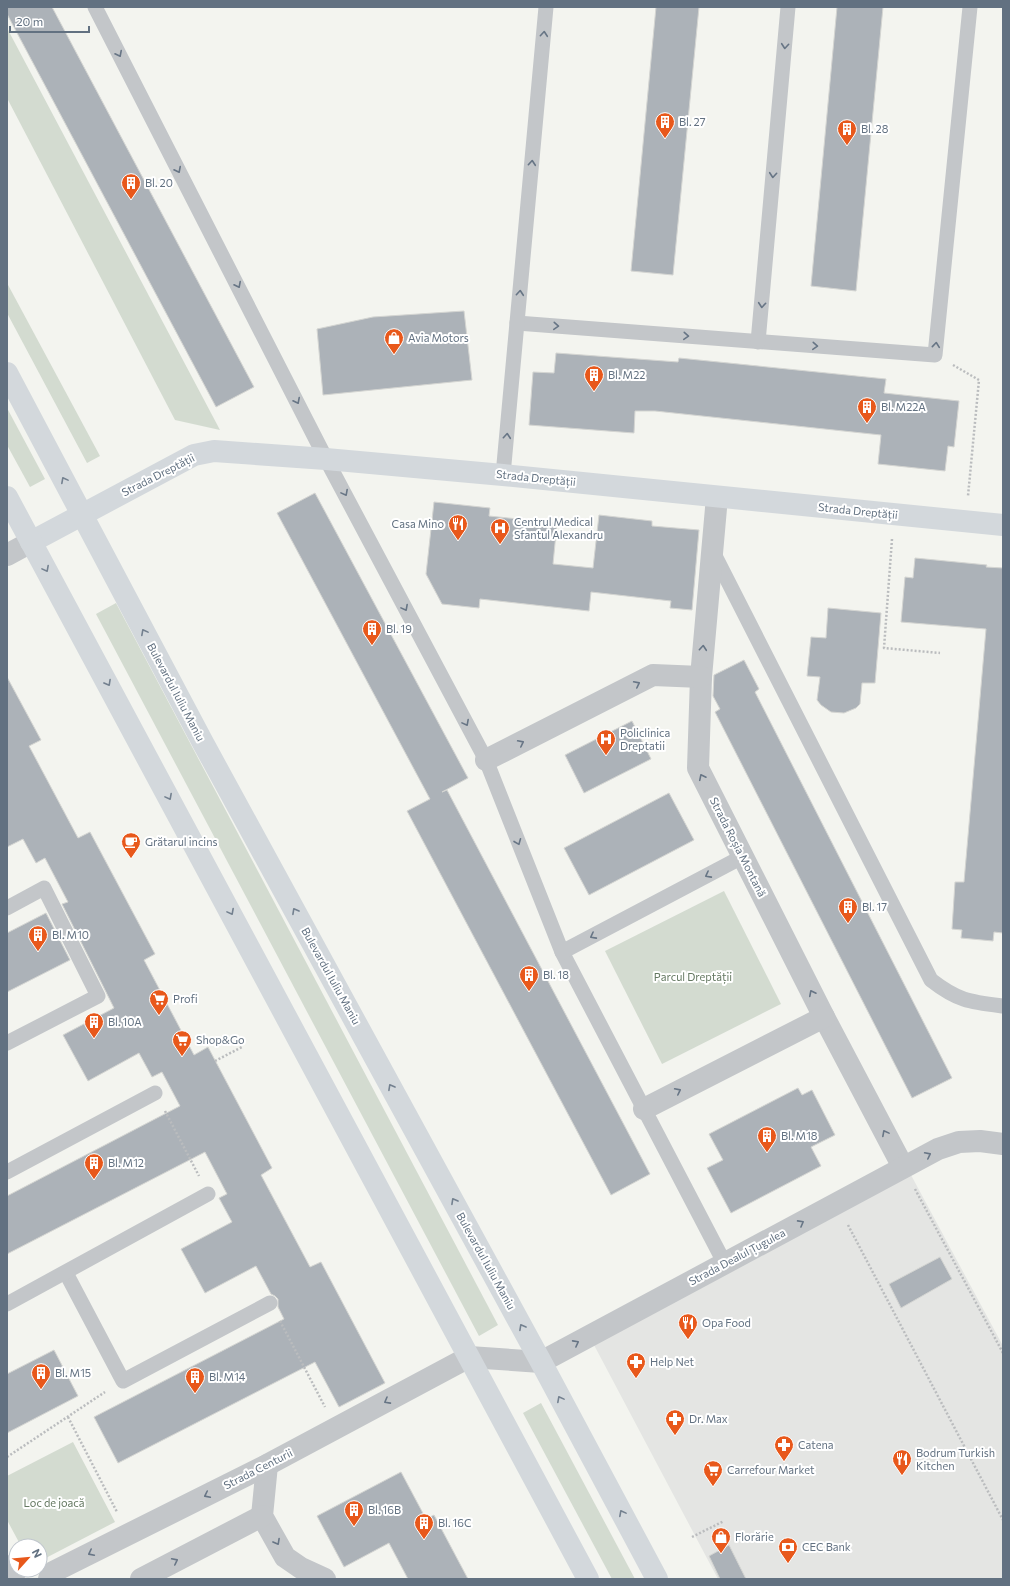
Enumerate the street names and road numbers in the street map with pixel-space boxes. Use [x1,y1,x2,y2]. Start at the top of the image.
street label: Strada Dreptății [119,451,197,499]
street label: Strada Dreptății [495,467,577,489]
street label: Strada Dreptății [817,500,899,522]
street label: Bulevardul Iuliu Maniu [145,641,208,743]
street label: Strada Roșia Montană [707,795,769,899]
street label: Bulevardul Iuliu Maniu [299,925,364,1027]
street label: Bulevardul Iuliu Maniu [454,1210,519,1312]
street label: Strada Dealul Țugulea [686,1226,788,1289]
street label: Strada Centurii [221,1446,294,1491]

